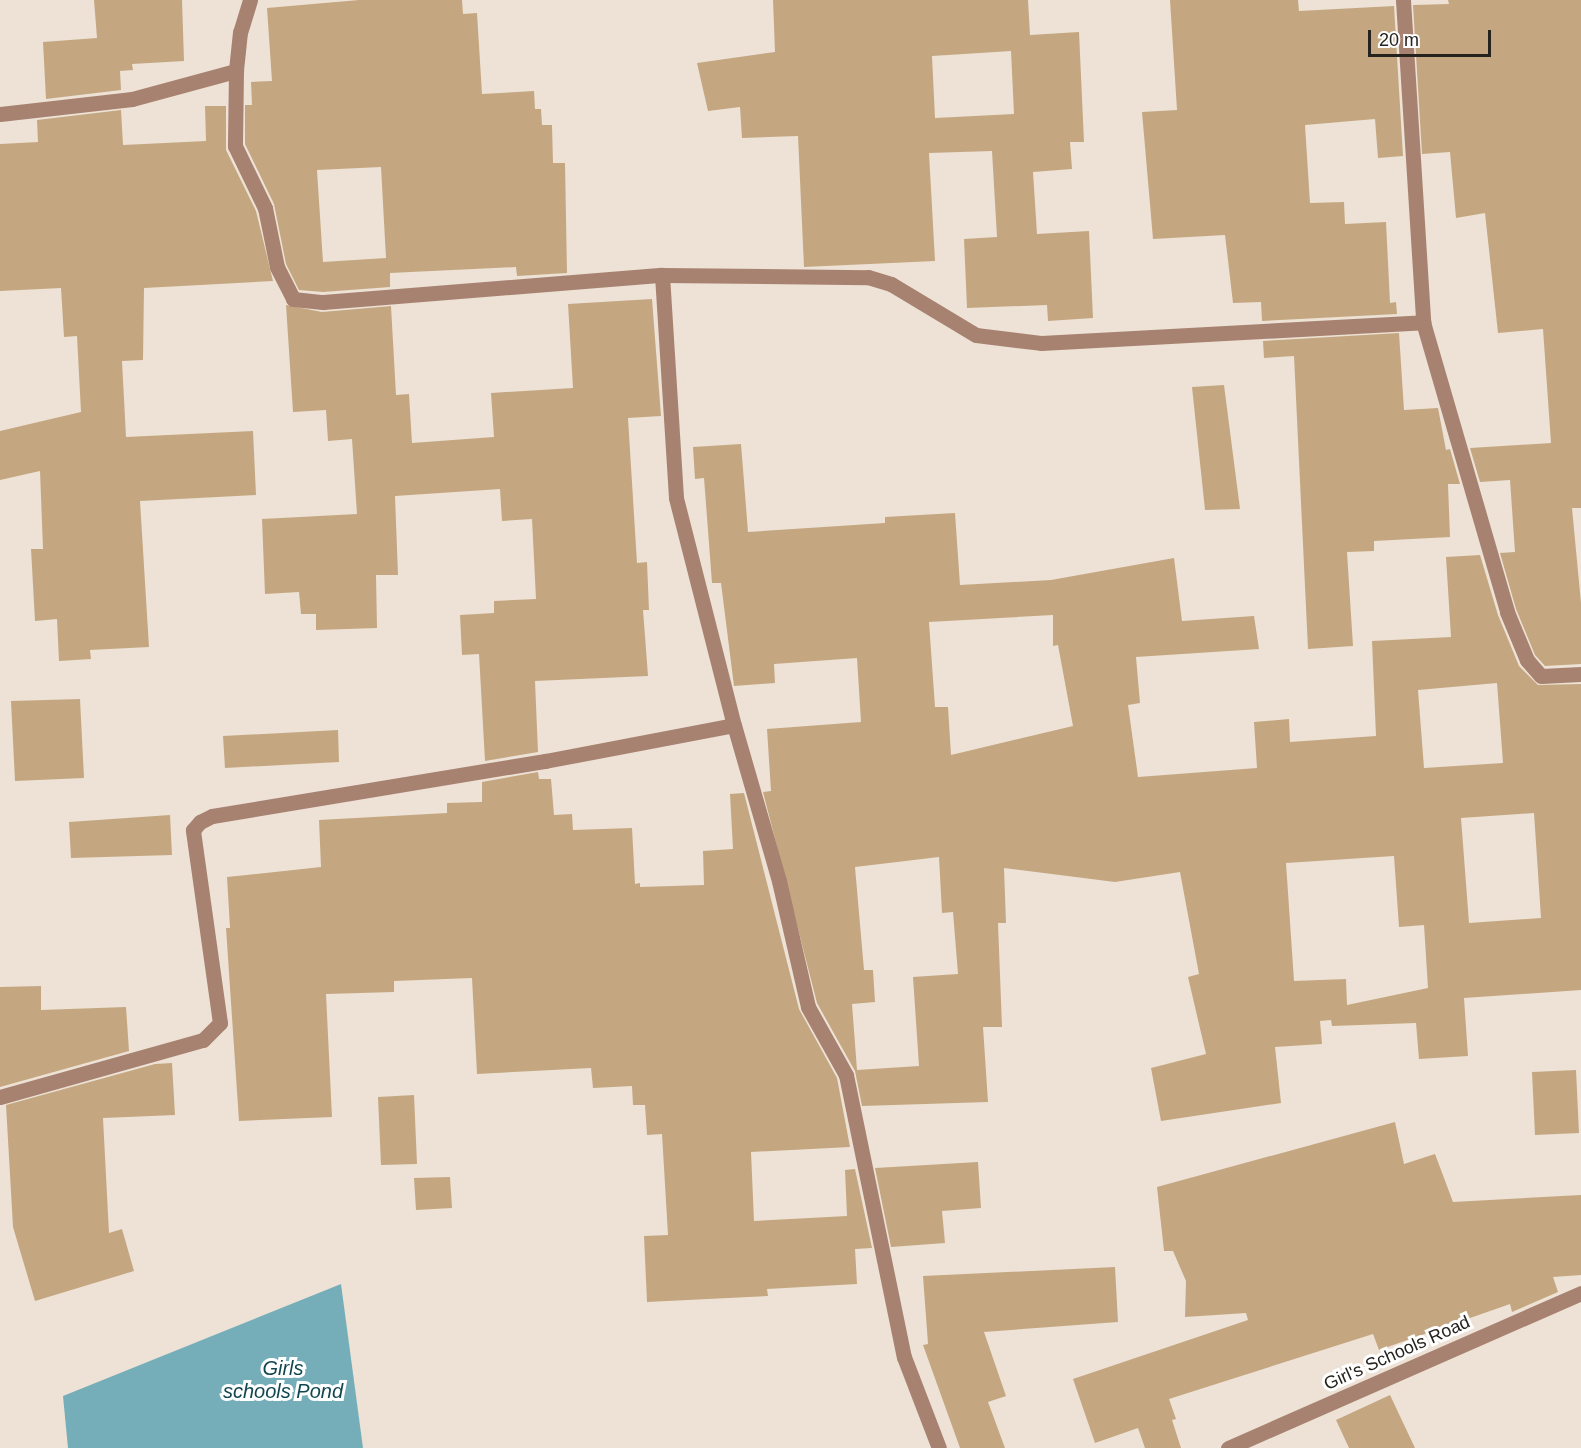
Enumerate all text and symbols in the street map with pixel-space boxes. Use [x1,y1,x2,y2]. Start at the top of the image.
scale bar [1371,18,1494,56]
text: 20 m [1379,30,1419,50]
street label: Girl's Schools Road [1321,1311,1473,1395]
water label: Girls schools Pond [223,1356,343,1403]

